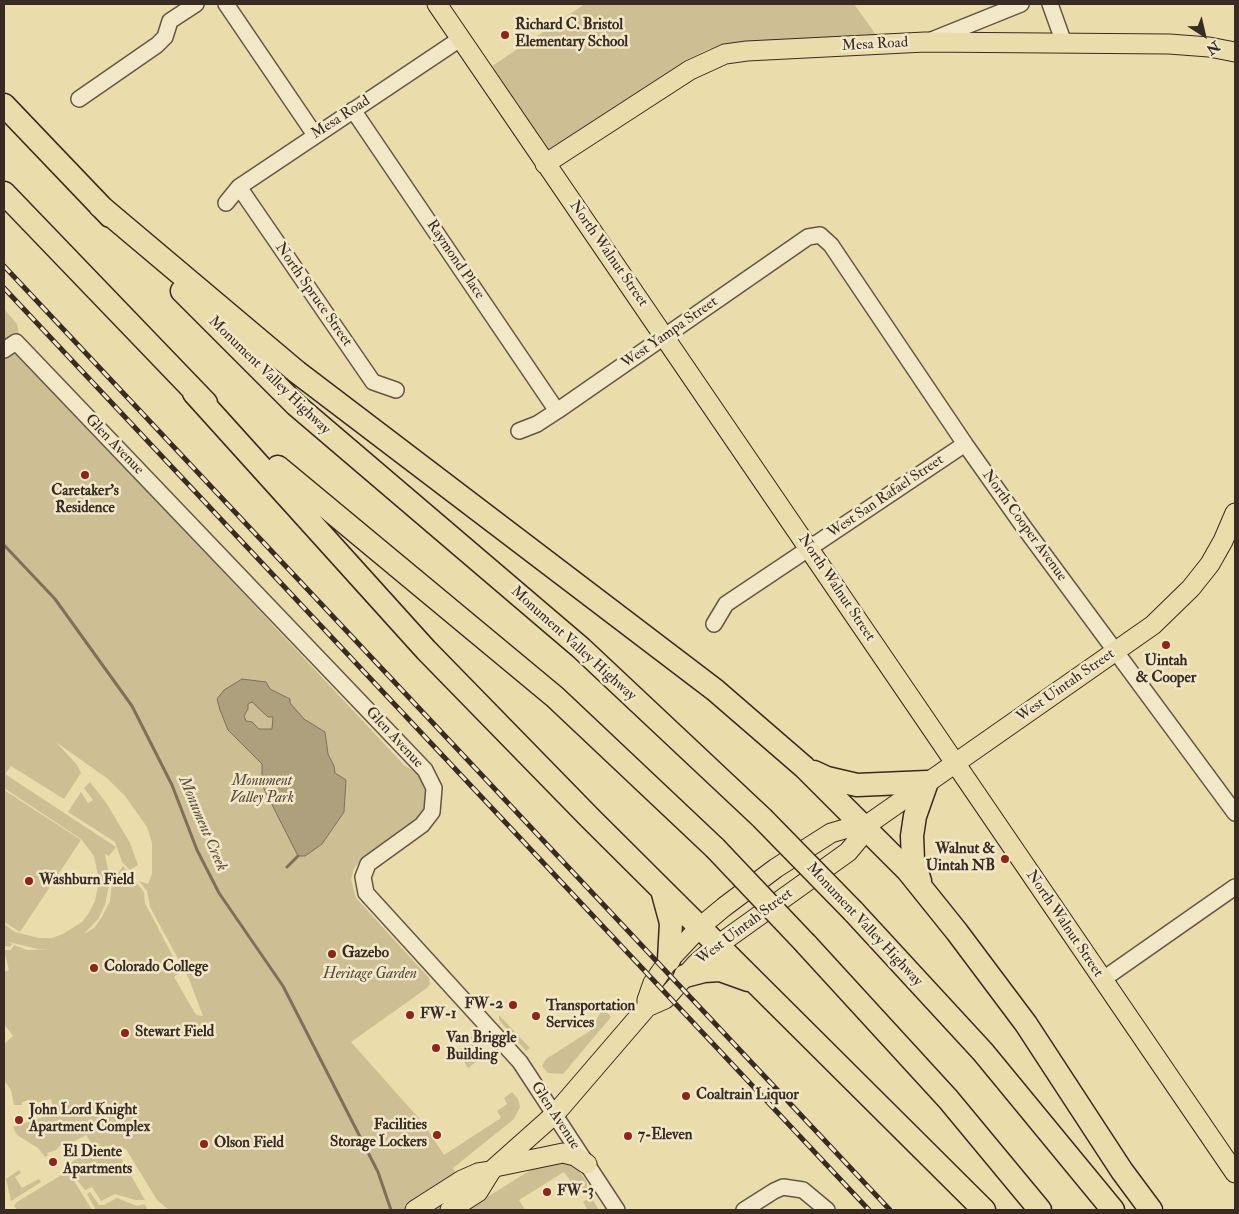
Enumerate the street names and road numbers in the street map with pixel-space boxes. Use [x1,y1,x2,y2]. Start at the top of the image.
street label: Mesa Road [841,34,909,56]
street label: Mesa Road [308,92,374,144]
street label: North Walnut Street [565,198,651,310]
street label: Raymond Place [422,217,488,303]
street label: North Spruce Street [270,240,356,350]
street label: West Yampa Street [619,293,721,373]
street label: Monument Valley Highway [204,313,334,439]
street label: Glen Avenue [81,411,147,479]
street label: West San Rafael Street [825,451,947,543]
street label: North Cooper Avenue [978,467,1070,585]
street label: North Walnut Street [794,531,878,645]
street label: Monument Valley Highway [507,583,639,705]
street label: West Uintah Street [1013,645,1119,727]
street label: Glen Avenue [361,704,427,772]
street label: Monument Valley Highway [802,859,926,991]
street label: North Walnut Street [1022,867,1106,981]
street label: West Uintah Street [693,885,797,969]
street label: Glen Avenue [526,1079,584,1153]

